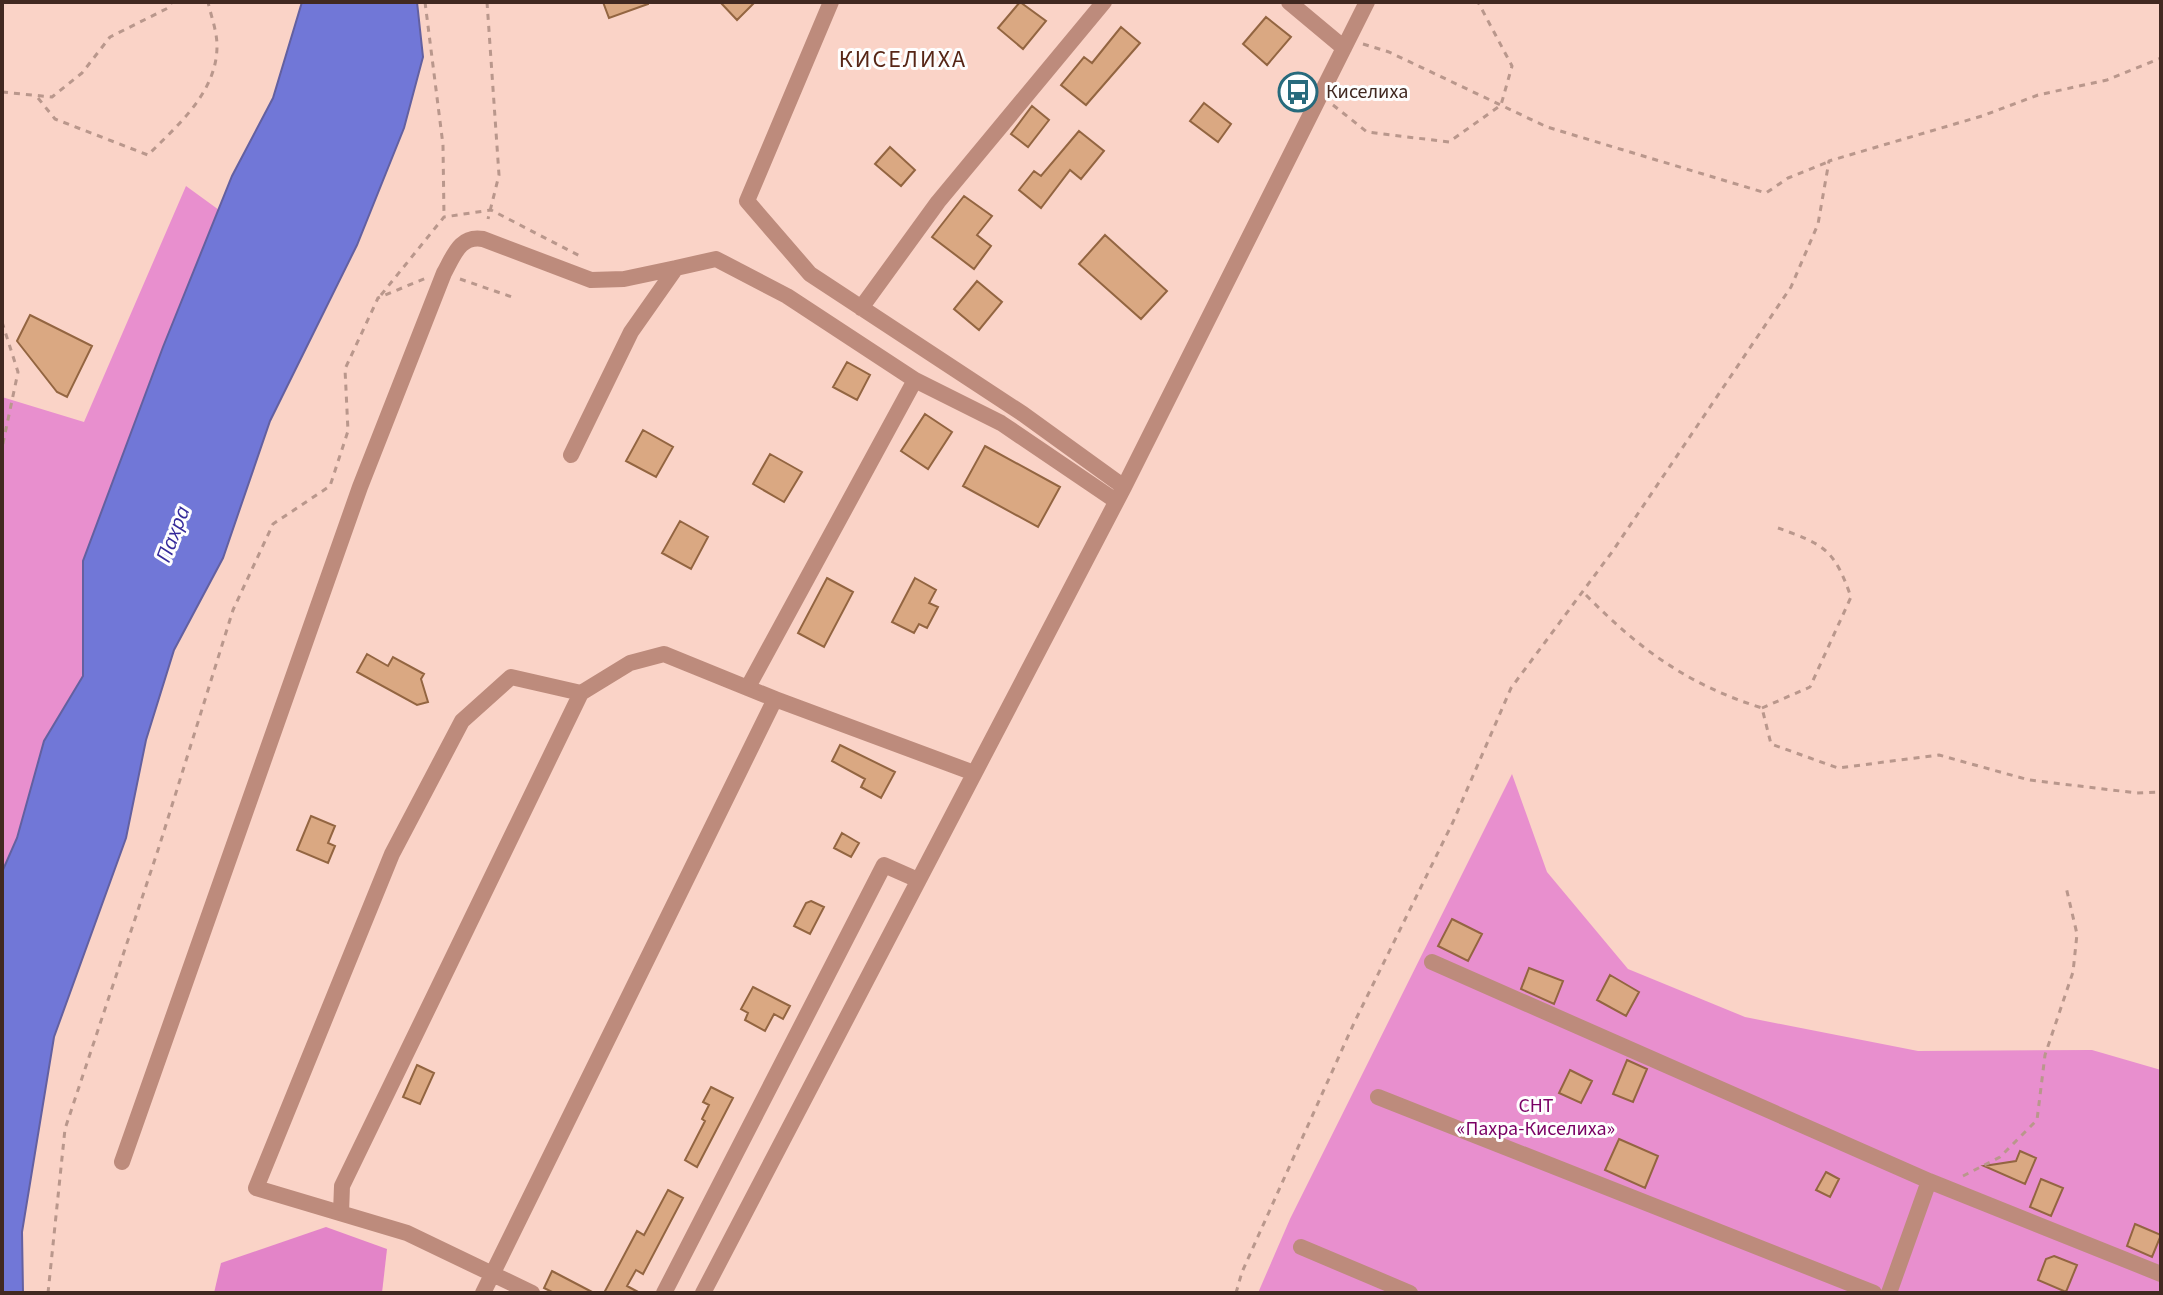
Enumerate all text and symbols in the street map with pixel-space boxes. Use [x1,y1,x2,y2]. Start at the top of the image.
district label: КИСЕЛИХА [839,42,967,77]
bus stop icon: Киселиха [1277,71,1319,113]
place label: Киселиха [1326,78,1408,106]
water label: Пахра [148,501,198,567]
park label: СНТ «Пахра-Киселиха» [1457,1092,1615,1143]

